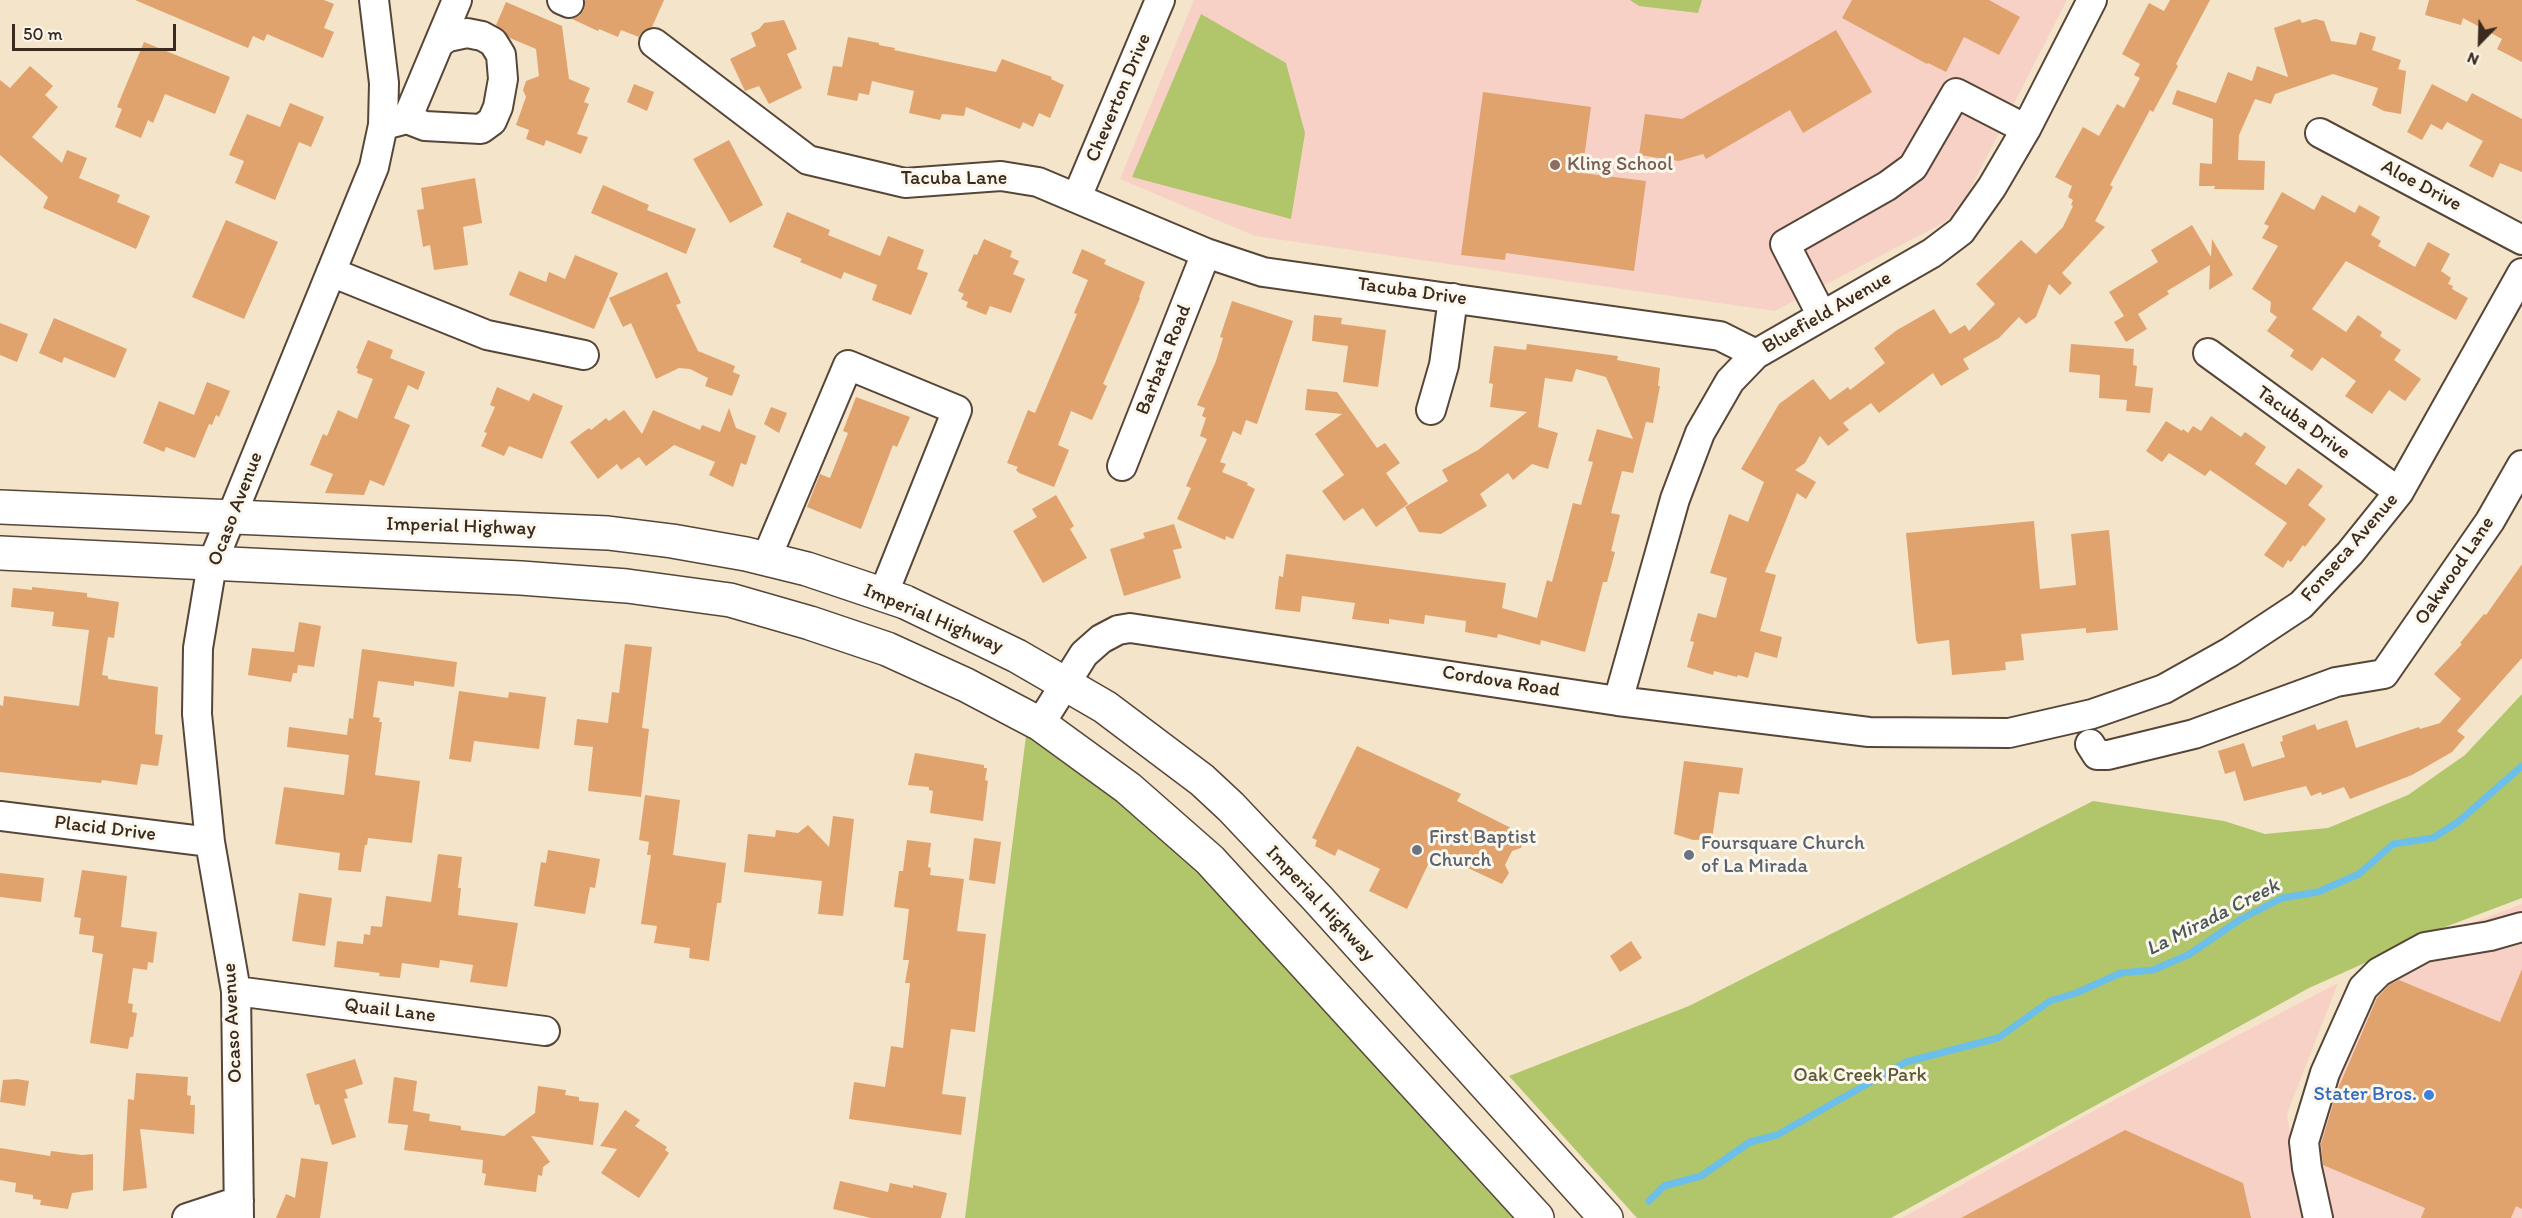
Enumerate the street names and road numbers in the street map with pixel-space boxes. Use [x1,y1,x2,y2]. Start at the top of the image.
street label: Cheverton Drive [1081,30,1157,166]
street label: Aloe Drive [2377,155,2465,217]
street label: Tacuba Lane [901,167,1007,191]
street label: Bluefield Avenue [1758,266,1896,360]
street label: Tacuba Drive [1356,272,1468,312]
street label: Barbata Road [1131,301,1197,419]
street label: Tacuba Drive [2251,381,2355,465]
street label: Ocaso Avenue [203,449,269,569]
street label: Fonseca Avenue [2296,489,2404,607]
street label: Imperial Highway [386,512,536,542]
street label: Oakwood Lane [2410,512,2500,630]
street label: Imperial Highway [859,579,1007,659]
street label: Cordova Road [1440,661,1562,703]
street label: Placid Drive [53,811,157,847]
street label: Imperial Highway [1260,841,1380,967]
street label: Ocaso Avenue [218,962,248,1084]
street label: Quail Lane [343,993,437,1029]

